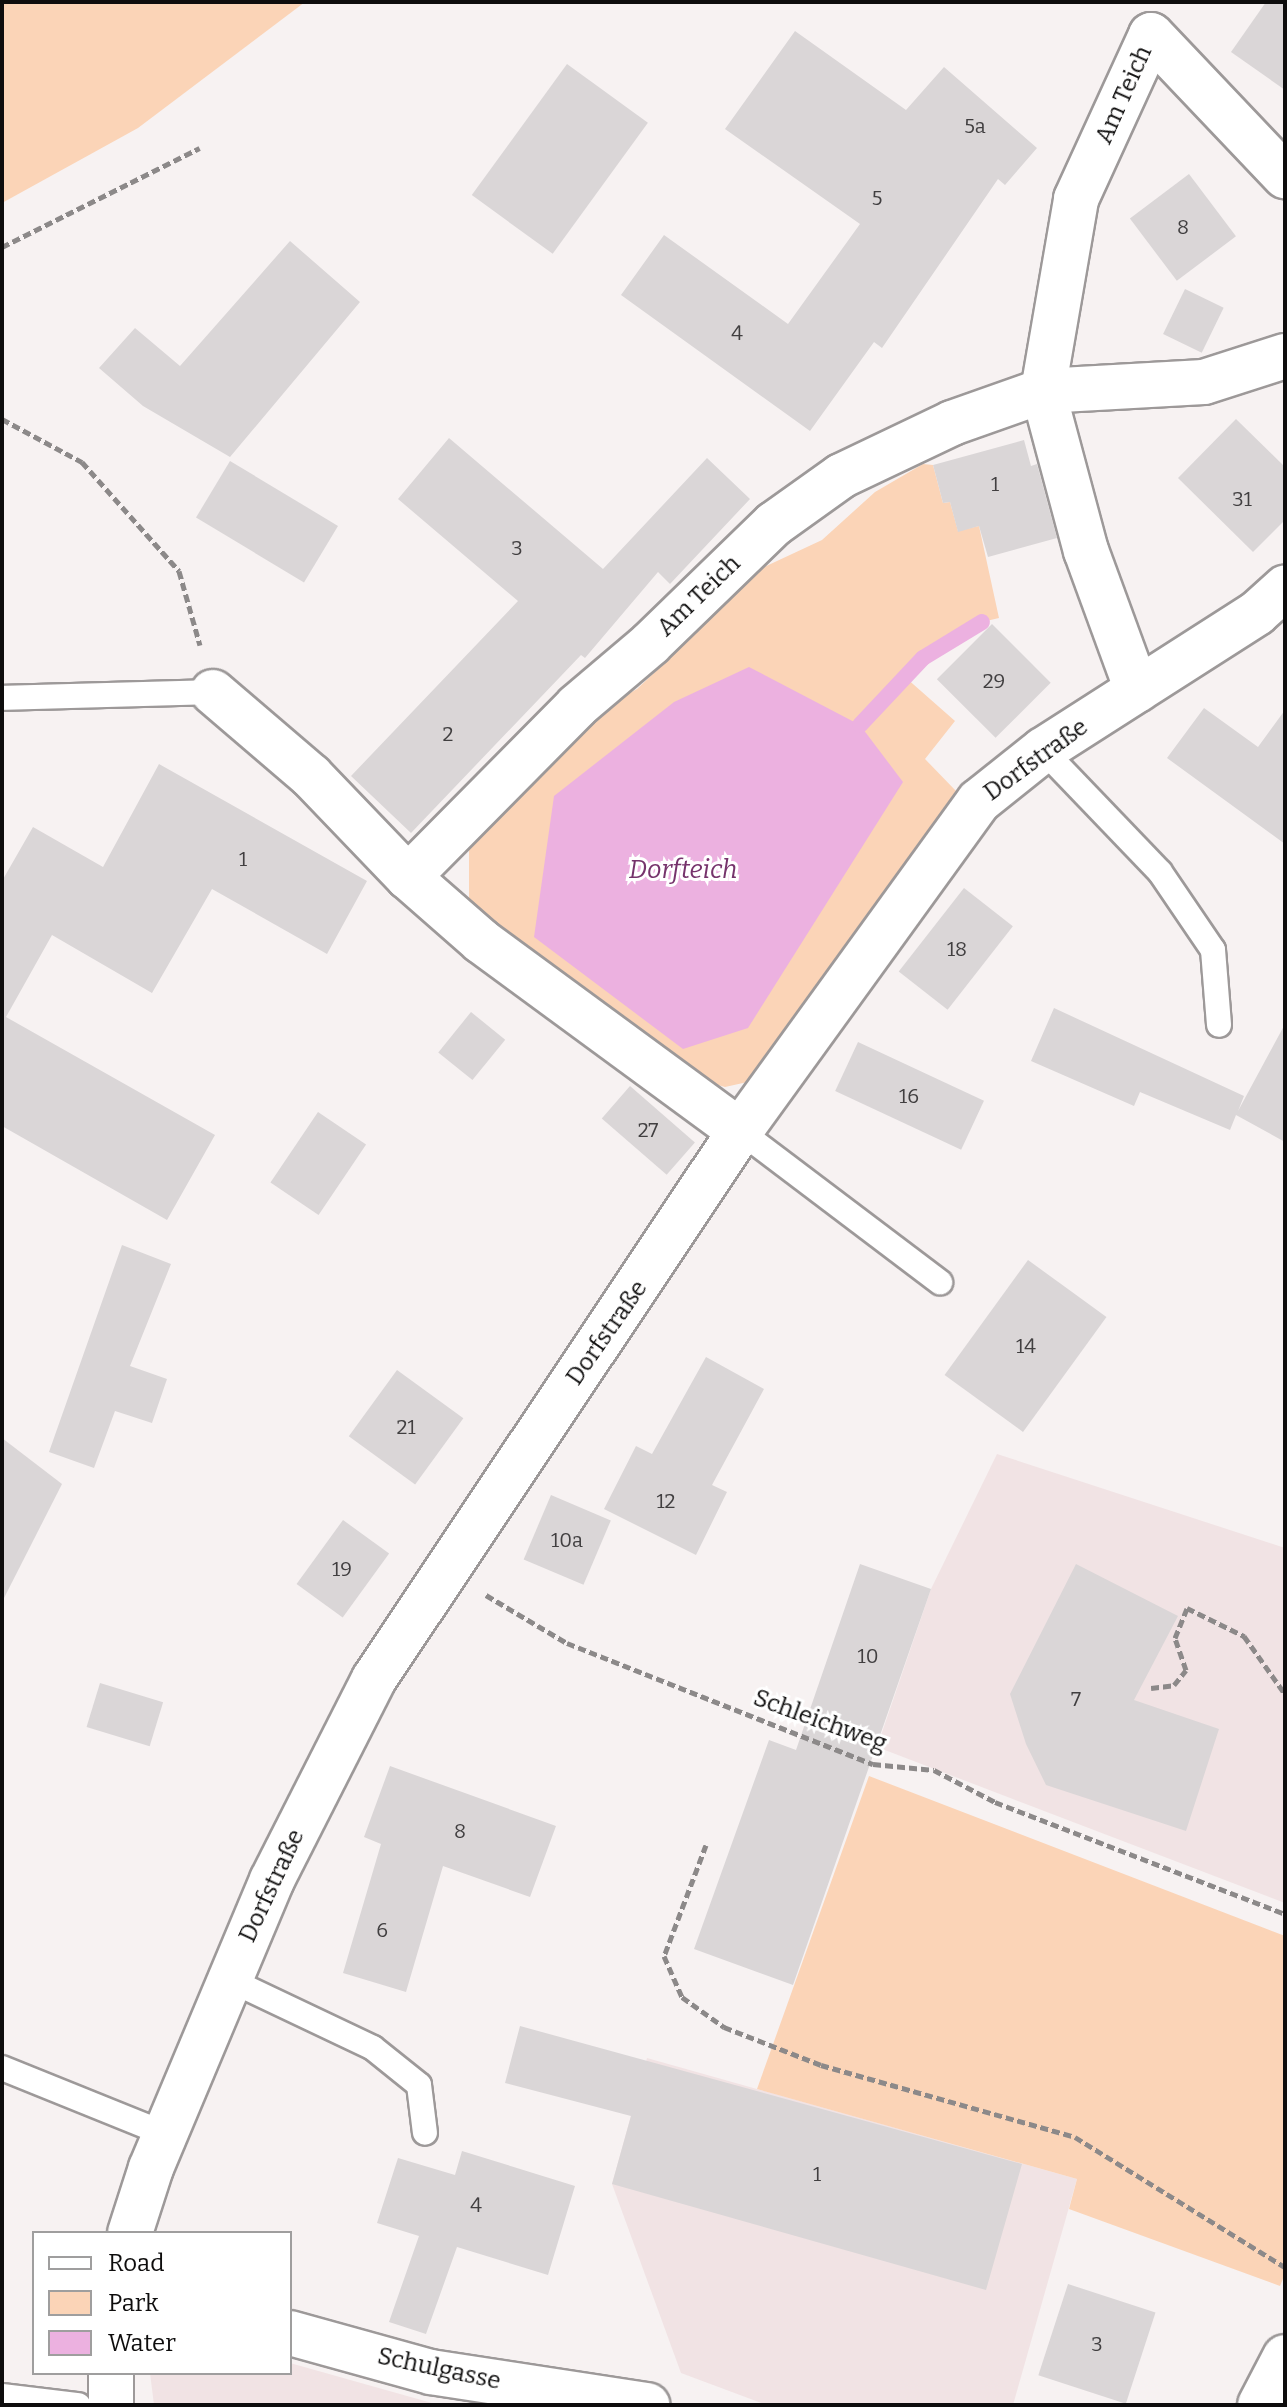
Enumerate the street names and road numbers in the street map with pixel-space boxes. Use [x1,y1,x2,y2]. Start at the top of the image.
street label: Am Teich [1090,42,1158,148]
street label: Am Teich [652,549,746,643]
street label: Dorfstraße [979,713,1093,807]
street label: Dorfstraße [560,1275,654,1391]
street label: Schleichweg [750,1684,890,1758]
street label: Dorfstraße [233,1825,311,1947]
street label: Schulgasse [375,2342,503,2396]

